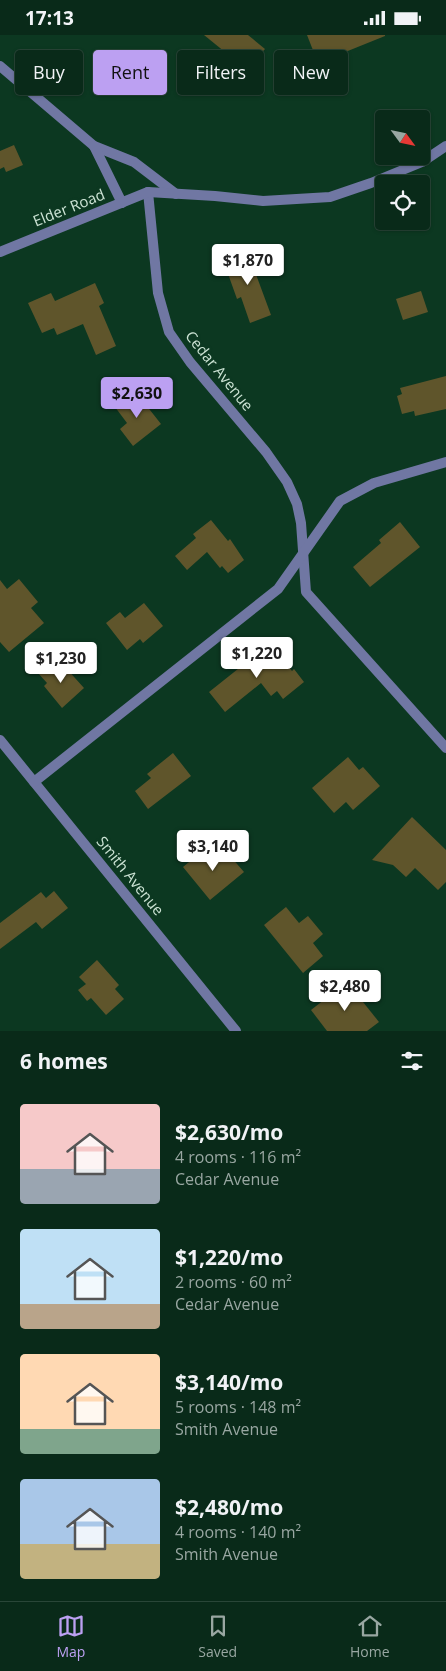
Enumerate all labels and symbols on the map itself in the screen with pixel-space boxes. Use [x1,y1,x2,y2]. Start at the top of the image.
north arrow [375,110,430,165]
street label: Elder Road [30,184,107,230]
pin: $1,870 [207,243,289,286]
street label: Cedar Avenue [181,326,258,415]
pin: $2,630 [96,377,178,419]
pin: $1,220 [216,637,298,679]
pin: $1,230 [20,641,102,684]
pin: $3,140 [172,829,254,872]
street label: Smith Avenue [93,832,169,919]
pin: $2,480 [304,969,386,1012]

